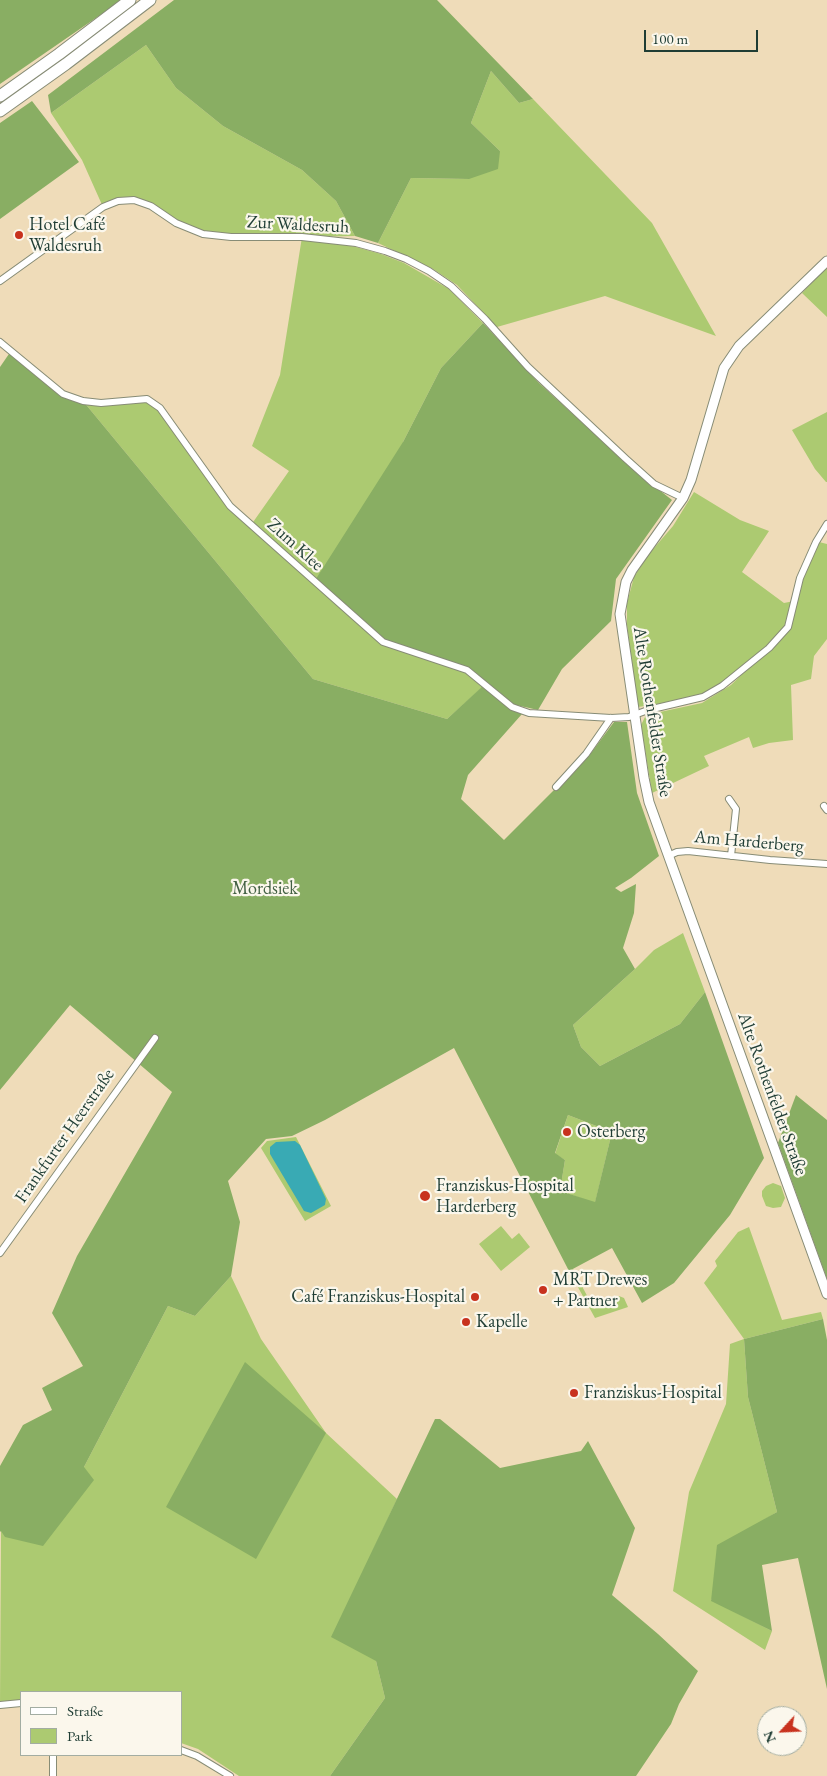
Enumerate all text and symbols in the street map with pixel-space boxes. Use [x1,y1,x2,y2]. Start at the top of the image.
scale bar [647,20,761,52]
text: 100 m [652,29,688,48]
street label: Zur Waldesruh [246,212,350,238]
place label: Hotel Café Waldesruh [29,214,105,256]
marker: Hotel Café Waldesruh [13,229,25,241]
street label: Zum Klee [262,514,328,576]
street label: Alte Rothenfelder Straße [628,625,676,799]
street label: Am Harderberg [693,826,805,858]
park label: Mordsiek [232,878,298,900]
street label: Alte Rothenfelder Straße [732,1010,812,1178]
street label: Frankfurter Heerstraße [11,1065,119,1207]
place label: Osterberg [577,1121,645,1143]
marker: Osterberg [561,1126,573,1138]
place label: Franziskus-Hospital Harderberg [436,1175,574,1218]
marker: Franziskus-Hospital Harderberg [418,1189,432,1203]
place label: MRT Drewes + Partner [553,1269,647,1312]
marker: MRT Drewes + Partner [537,1284,549,1296]
place label: Café Franziskus-Hospital [291,1286,465,1308]
marker: Café Franziskus-Hospital [469,1291,481,1303]
place label: Kapelle [476,1311,527,1333]
marker: Kapelle [460,1316,472,1328]
place label: Franziskus-Hospital [584,1382,722,1404]
marker: Franziskus-Hospital [568,1387,580,1399]
legend [20,1691,182,1756]
text: Straße [67,1701,103,1720]
north arrow [757,1706,807,1756]
text: Park [67,1726,93,1745]
text: N [759,1728,780,1746]

